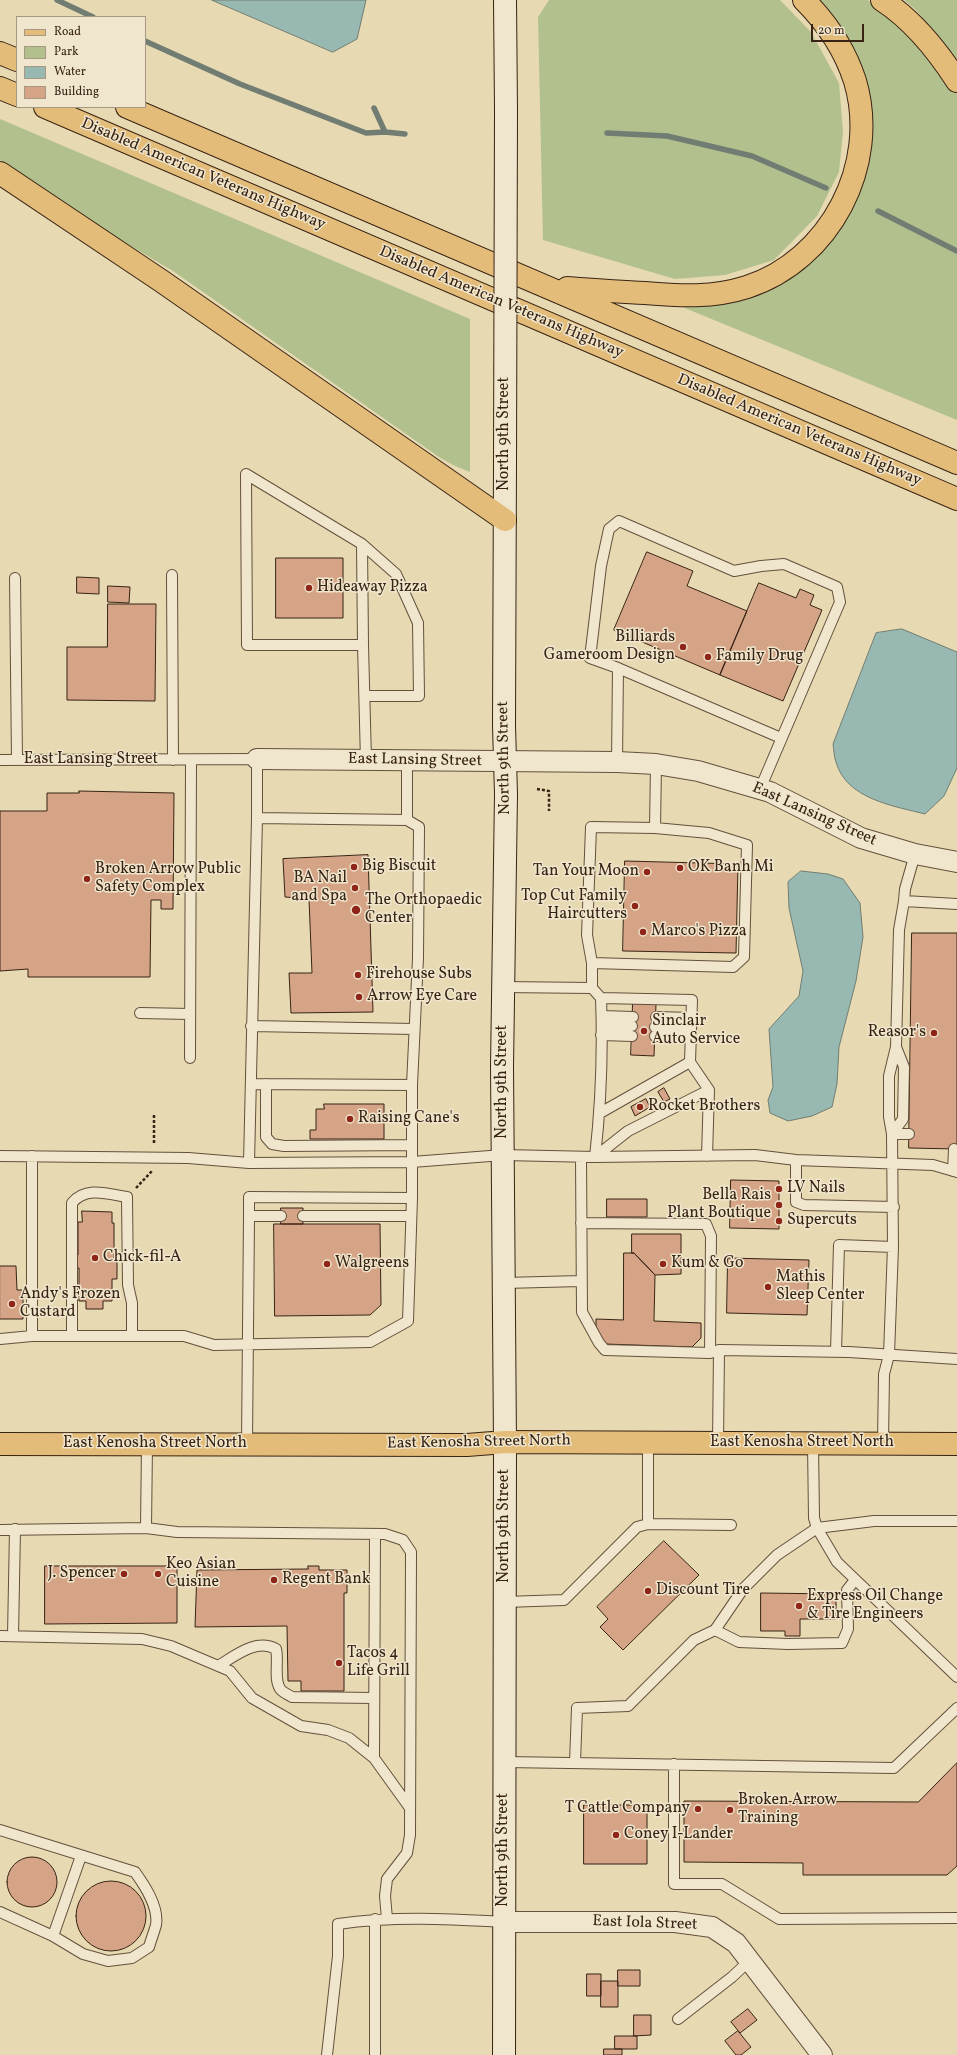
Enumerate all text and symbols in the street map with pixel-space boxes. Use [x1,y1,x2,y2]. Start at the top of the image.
legend [16,16,146,108]
scale bar [813,16,866,42]
text: 20 m [818,23,845,39]
text: Road [54,24,81,40]
text: Park [54,44,79,60]
text: Water [54,64,86,80]
text: Building [54,84,99,100]
street label: Disabled American Veterans Highway [78,115,328,235]
street label: Disabled American Veterans Highway [376,243,626,363]
street label: Disabled American Veterans Highway [674,371,924,491]
street label: North 9th Street [495,377,515,491]
place label: Hideaway Pizza [317,578,428,598]
marker: Hideaway Pizza [304,583,314,593]
place label: Billiards Gameroom Design [544,628,675,666]
marker: Billiards Gameroom Design [678,642,688,652]
place label: Family Drug [716,647,803,667]
marker: Family Drug [703,652,713,662]
street label: North 9th Street [494,701,516,815]
street label: East Lansing Street [24,750,158,770]
street label: East Lansing Street [348,750,482,772]
street label: East Lansing Street [749,779,879,851]
place label: Big Biscuit [362,857,436,877]
place label: OK Banh Mi [688,858,774,878]
place label: Broken Arrow Public Safety Complex [95,860,241,898]
marker: Big Biscuit [349,862,359,872]
place label: Tan Your Moon [533,862,639,882]
marker: OK Banh Mi [675,863,685,873]
marker: Tan Your Moon [642,867,652,877]
place label: BA Nail and Spa [291,869,347,907]
marker: Broken Arrow Public Safety Complex [82,874,92,884]
marker: BA Nail and Spa [350,883,360,893]
place label: Top Cut Family Haircutters [521,887,627,925]
place label: The Orthopaedic Center [365,891,482,929]
marker: Top Cut Family Haircutters [630,901,640,911]
marker: The Orthopaedic Center [350,904,362,916]
place label: Marco's Pizza [651,922,747,942]
marker: Marco's Pizza [638,927,648,937]
place label: Firehouse Subs [366,965,472,985]
marker: Firehouse Subs [353,970,363,980]
place label: Arrow Eye Care [367,987,477,1007]
marker: Arrow Eye Care [354,992,364,1002]
place label: Sinclair Auto Service [652,1012,740,1050]
place label: Reasor's [868,1023,926,1043]
street label: North 9th Street [493,1025,513,1139]
marker: Sinclair Auto Service [639,1026,649,1036]
marker: Reasor's [929,1028,939,1038]
place label: Rocket Brothers [648,1097,760,1117]
marker: Rocket Brothers [635,1102,645,1112]
place label: Raising Cane's [358,1109,460,1129]
marker: Raising Cane's [345,1114,355,1124]
place label: LV Nails [787,1179,845,1199]
marker: LV Nails [774,1184,784,1194]
place label: Bella Rais Plant Boutique [667,1186,771,1224]
marker: Bella Rais Plant Boutique [774,1200,784,1210]
place label: Supercuts [787,1211,857,1231]
marker: Supercuts [774,1216,784,1226]
place label: Chick-fil-A [103,1248,181,1268]
marker: Chick-fil-A [90,1253,100,1263]
place label: Walgreens [335,1254,409,1274]
place label: Kum & Go [671,1254,744,1274]
marker: Walgreens [322,1259,332,1269]
marker: Kum & Go [658,1259,668,1269]
place label: Mathis Sleep Center [776,1268,864,1306]
marker: Mathis Sleep Center [763,1282,773,1292]
place label: Andy's Frozen Custard [20,1285,121,1323]
marker: Andy's Frozen Custard [7,1299,17,1309]
street label: East Kenosha Street North [387,1432,571,1454]
street label: East Kenosha Street North [710,1433,894,1453]
street label: East Kenosha Street North [63,1434,247,1454]
street label: North 9th Street [495,1469,515,1583]
place label: Keo Asian Cuisine [166,1555,236,1593]
place label: J. Spencer [48,1564,116,1584]
marker: J. Spencer [119,1569,129,1579]
marker: Keo Asian Cuisine [153,1569,163,1579]
place label: Regent Bank [282,1570,371,1590]
marker: Regent Bank [269,1575,279,1585]
place label: Discount Tire [656,1581,750,1601]
marker: Discount Tire [643,1586,653,1596]
place label: Express Oil Change & Tire Engineers [807,1587,943,1625]
marker: Express Oil Change & Tire Engineers [794,1601,804,1611]
place label: Tacos 4 Life Grill [347,1644,410,1682]
marker: Tacos 4 Life Grill [334,1658,344,1668]
place label: Broken Arrow Training [738,1791,837,1829]
street label: North 9th Street [494,1793,514,1907]
place label: T Cattle Company [565,1799,690,1819]
marker: T Cattle Company [693,1804,703,1814]
marker: Broken Arrow Training [725,1805,735,1815]
place label: Coney I-Lander [624,1825,733,1845]
marker: Coney I-Lander [611,1830,621,1840]
street label: East Iola Street [592,1913,698,1935]

